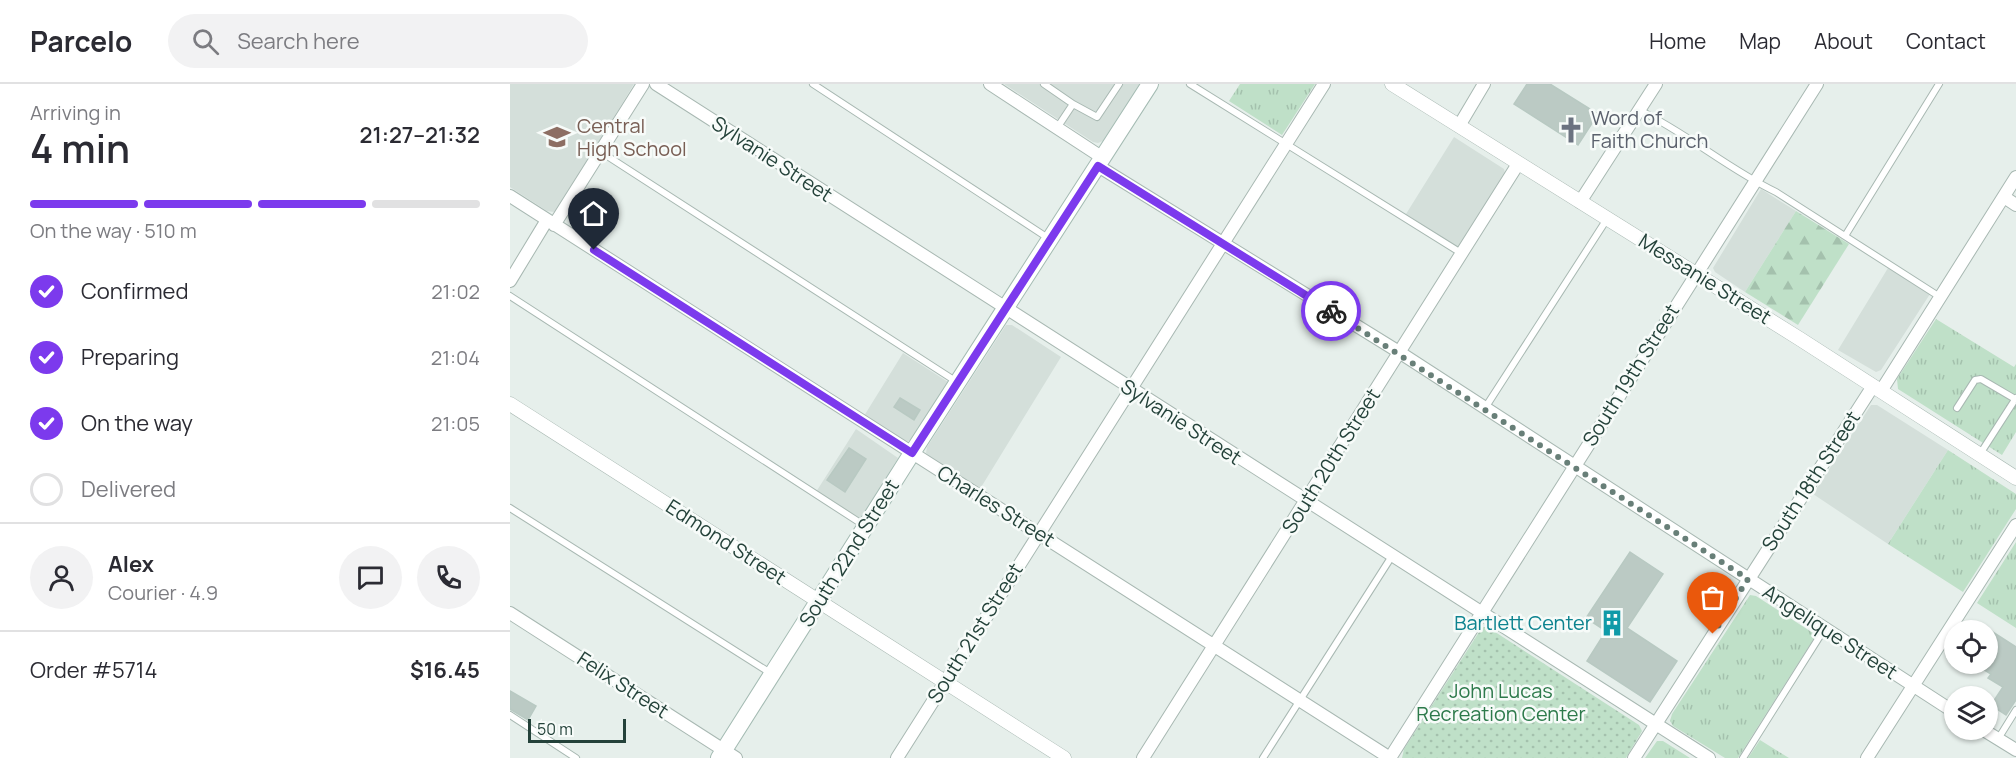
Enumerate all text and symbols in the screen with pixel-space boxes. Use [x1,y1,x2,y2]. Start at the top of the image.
search box [168,14,588,68]
text: Parcelo [30,22,132,60]
icon: search [189,25,222,58]
text: Search here [237,26,360,56]
text: Home [1649,27,1706,55]
text: Map [1739,27,1781,55]
text: About [1814,27,1873,55]
text: Contact [1906,27,1986,55]
text: Arriving in [30,99,121,126]
place label: Word of Faith Church [1591,104,1708,154]
street label: Sylvanie Street [707,109,838,208]
place label: Central High School [577,112,687,162]
church icon: Word of Faith Church [1556,115,1586,145]
text: 21:27–21:32 [360,120,480,150]
text: 4 min [30,121,130,175]
school or university icon: Central High School [542,122,572,152]
pin [568,188,619,250]
icon: home [577,197,610,230]
text: On the way · 510 m [30,217,197,244]
street label: Messanie Street [1634,227,1777,330]
icon: check [30,275,63,308]
text: Confirmed [81,276,189,306]
text: 21:02 [431,278,480,305]
courier [1301,281,1361,341]
icon: bike [1315,295,1348,328]
street label: South 19th Street [1576,299,1685,451]
icon: check [30,341,63,374]
text: Preparing [81,342,179,372]
text: 21:04 [431,344,480,371]
street label: Sylvanie Street [1116,372,1247,471]
street label: South 20th Street [1275,383,1386,538]
street label: South 18th Street [1755,405,1866,556]
icon: check [30,407,63,440]
text: On the way [81,408,193,438]
text: 21:05 [431,410,480,437]
street label: Charles Street [932,459,1060,553]
text: Delivered [81,474,176,504]
street label: South 22nd Street [792,474,905,632]
street label: Edmond Street [661,493,792,591]
button: person [30,546,93,609]
button: chat [339,546,402,609]
button: phone [417,546,480,609]
text: Alex [108,549,154,579]
street label: South 21st Street [921,558,1029,708]
pin [1687,572,1738,634]
street label: Angelique Street [1758,578,1903,685]
text: Courier · 4.9 [108,579,218,606]
icon: bag [1696,581,1729,614]
building icon: Bartlett Center [1597,608,1627,638]
place label: Bartlett Center [1454,609,1592,636]
map controls [1944,620,1998,740]
button: locate [1944,620,1998,674]
street label: Felix Street [572,645,674,724]
text: Order #5714 [30,655,157,685]
text: $16.45 [410,655,480,685]
park label: John Lucas Recreation Center [1416,677,1586,727]
button: layers [1944,686,1998,740]
scale bar [528,716,626,744]
text: 50 m [537,718,573,740]

